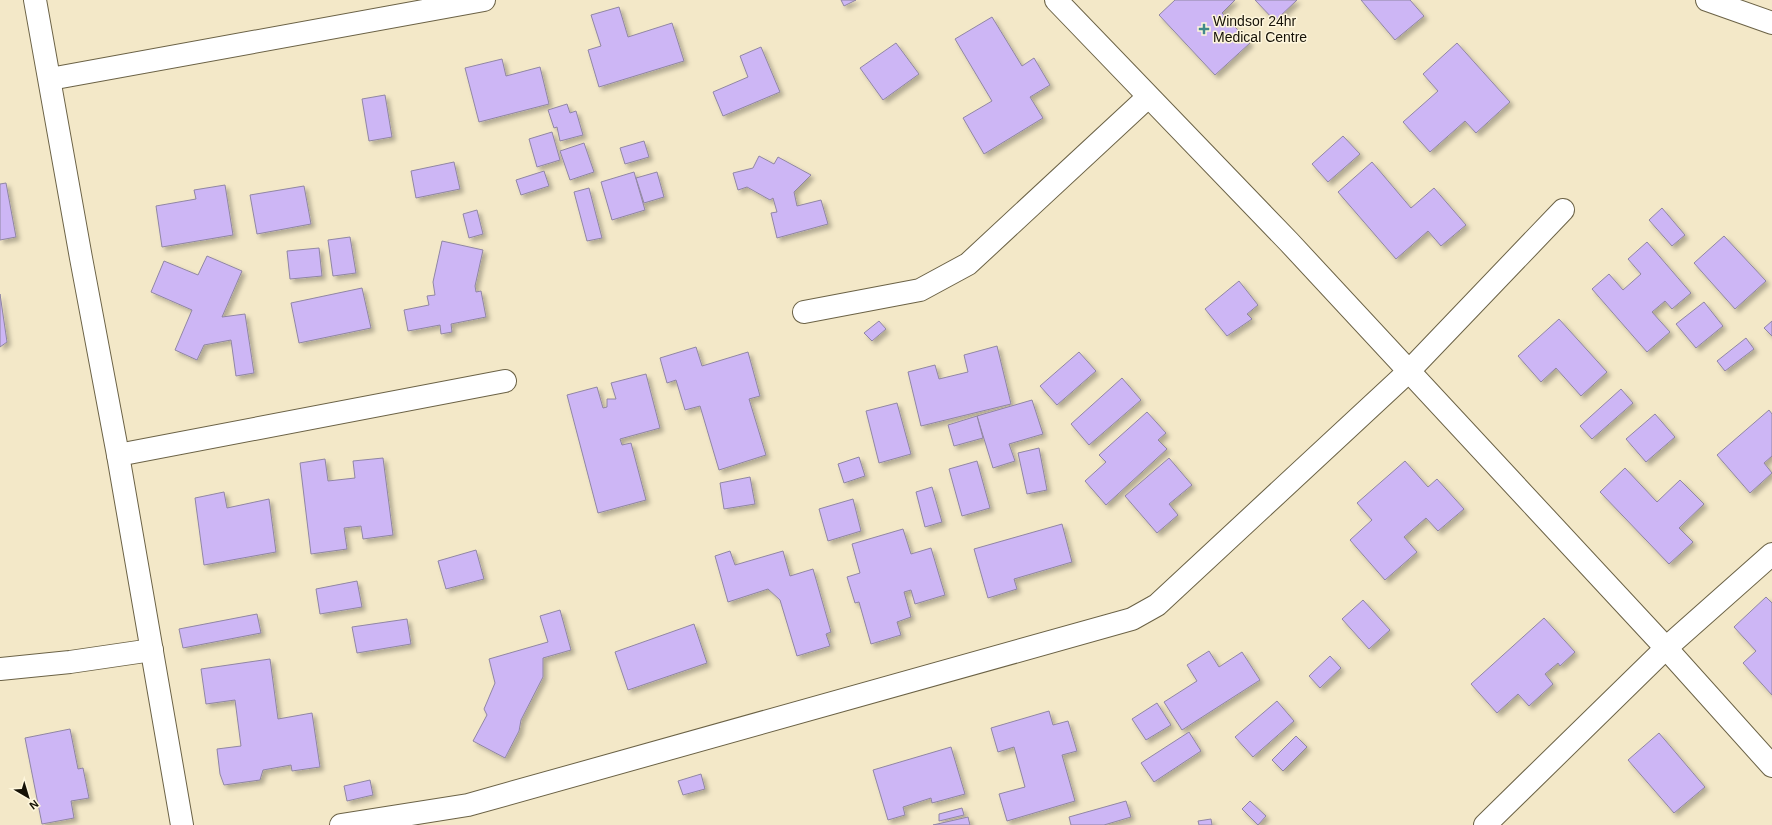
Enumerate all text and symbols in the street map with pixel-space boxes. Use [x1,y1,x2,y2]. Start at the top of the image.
place label: Windsor 24hr Medical Centre [1213,13,1307,45]
marker: Windsor 24hr Medical Centre [1198,23,1210,35]
north arrow [8,777,48,817]
text: N [27,798,41,812]

